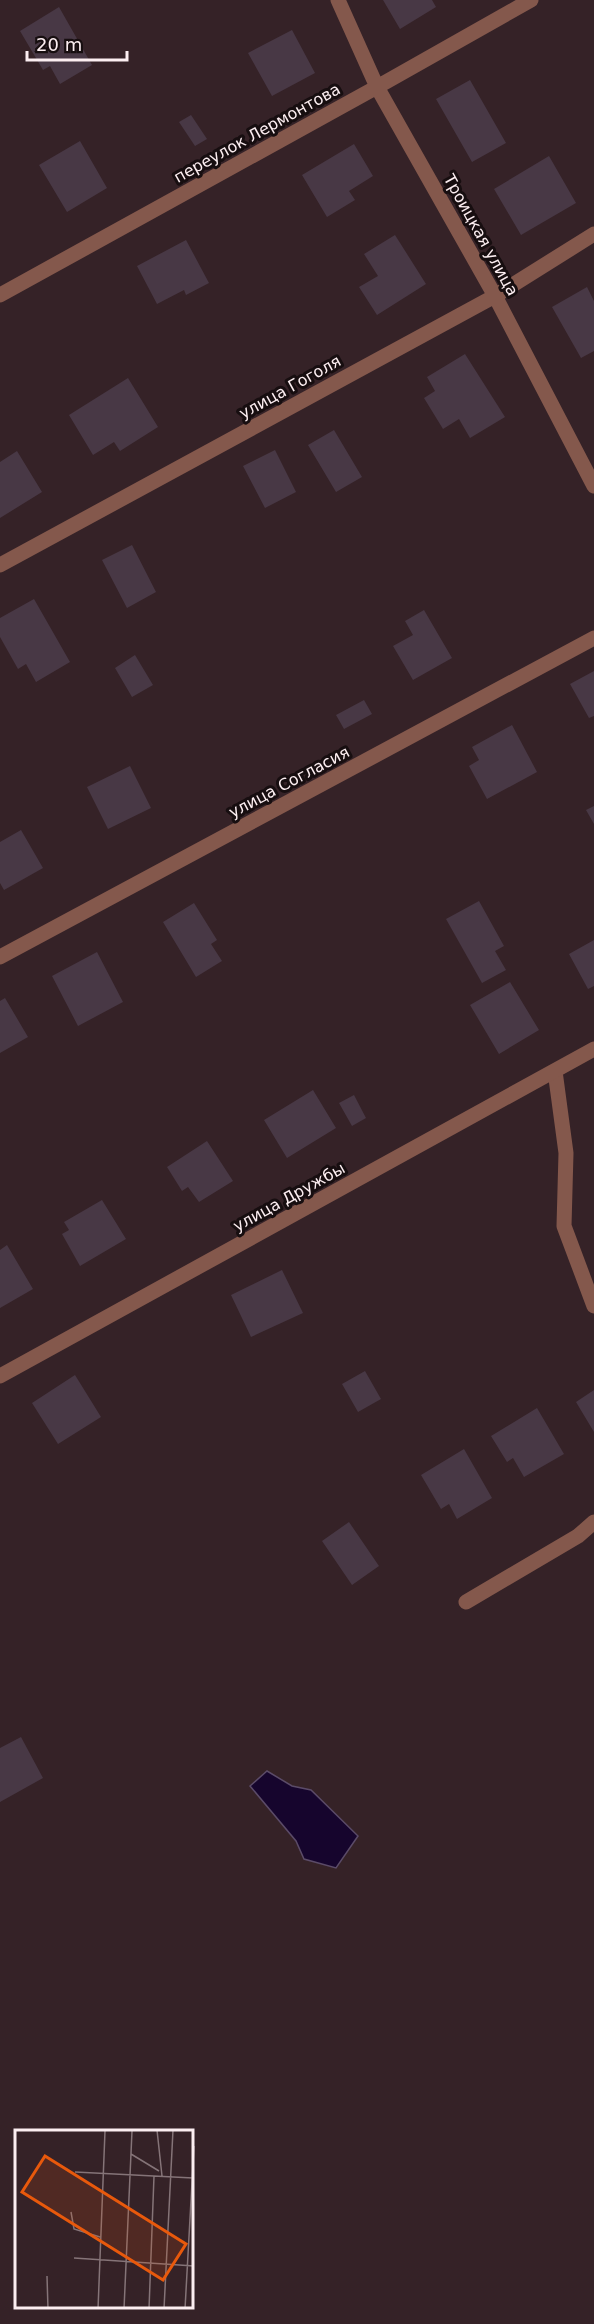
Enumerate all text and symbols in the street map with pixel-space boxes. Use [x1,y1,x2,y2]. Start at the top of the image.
scale bar [27,24,128,62]
text: 20 m [36,34,82,55]
street label: переулок Лермонтова [171,79,343,187]
street label: Троицкая улица [439,170,522,299]
street label: улица Гоголя [236,351,344,423]
street label: улица Согласия [225,742,353,822]
street label: улица Дружбы [230,1158,348,1236]
inset map [15,2130,194,2309]

